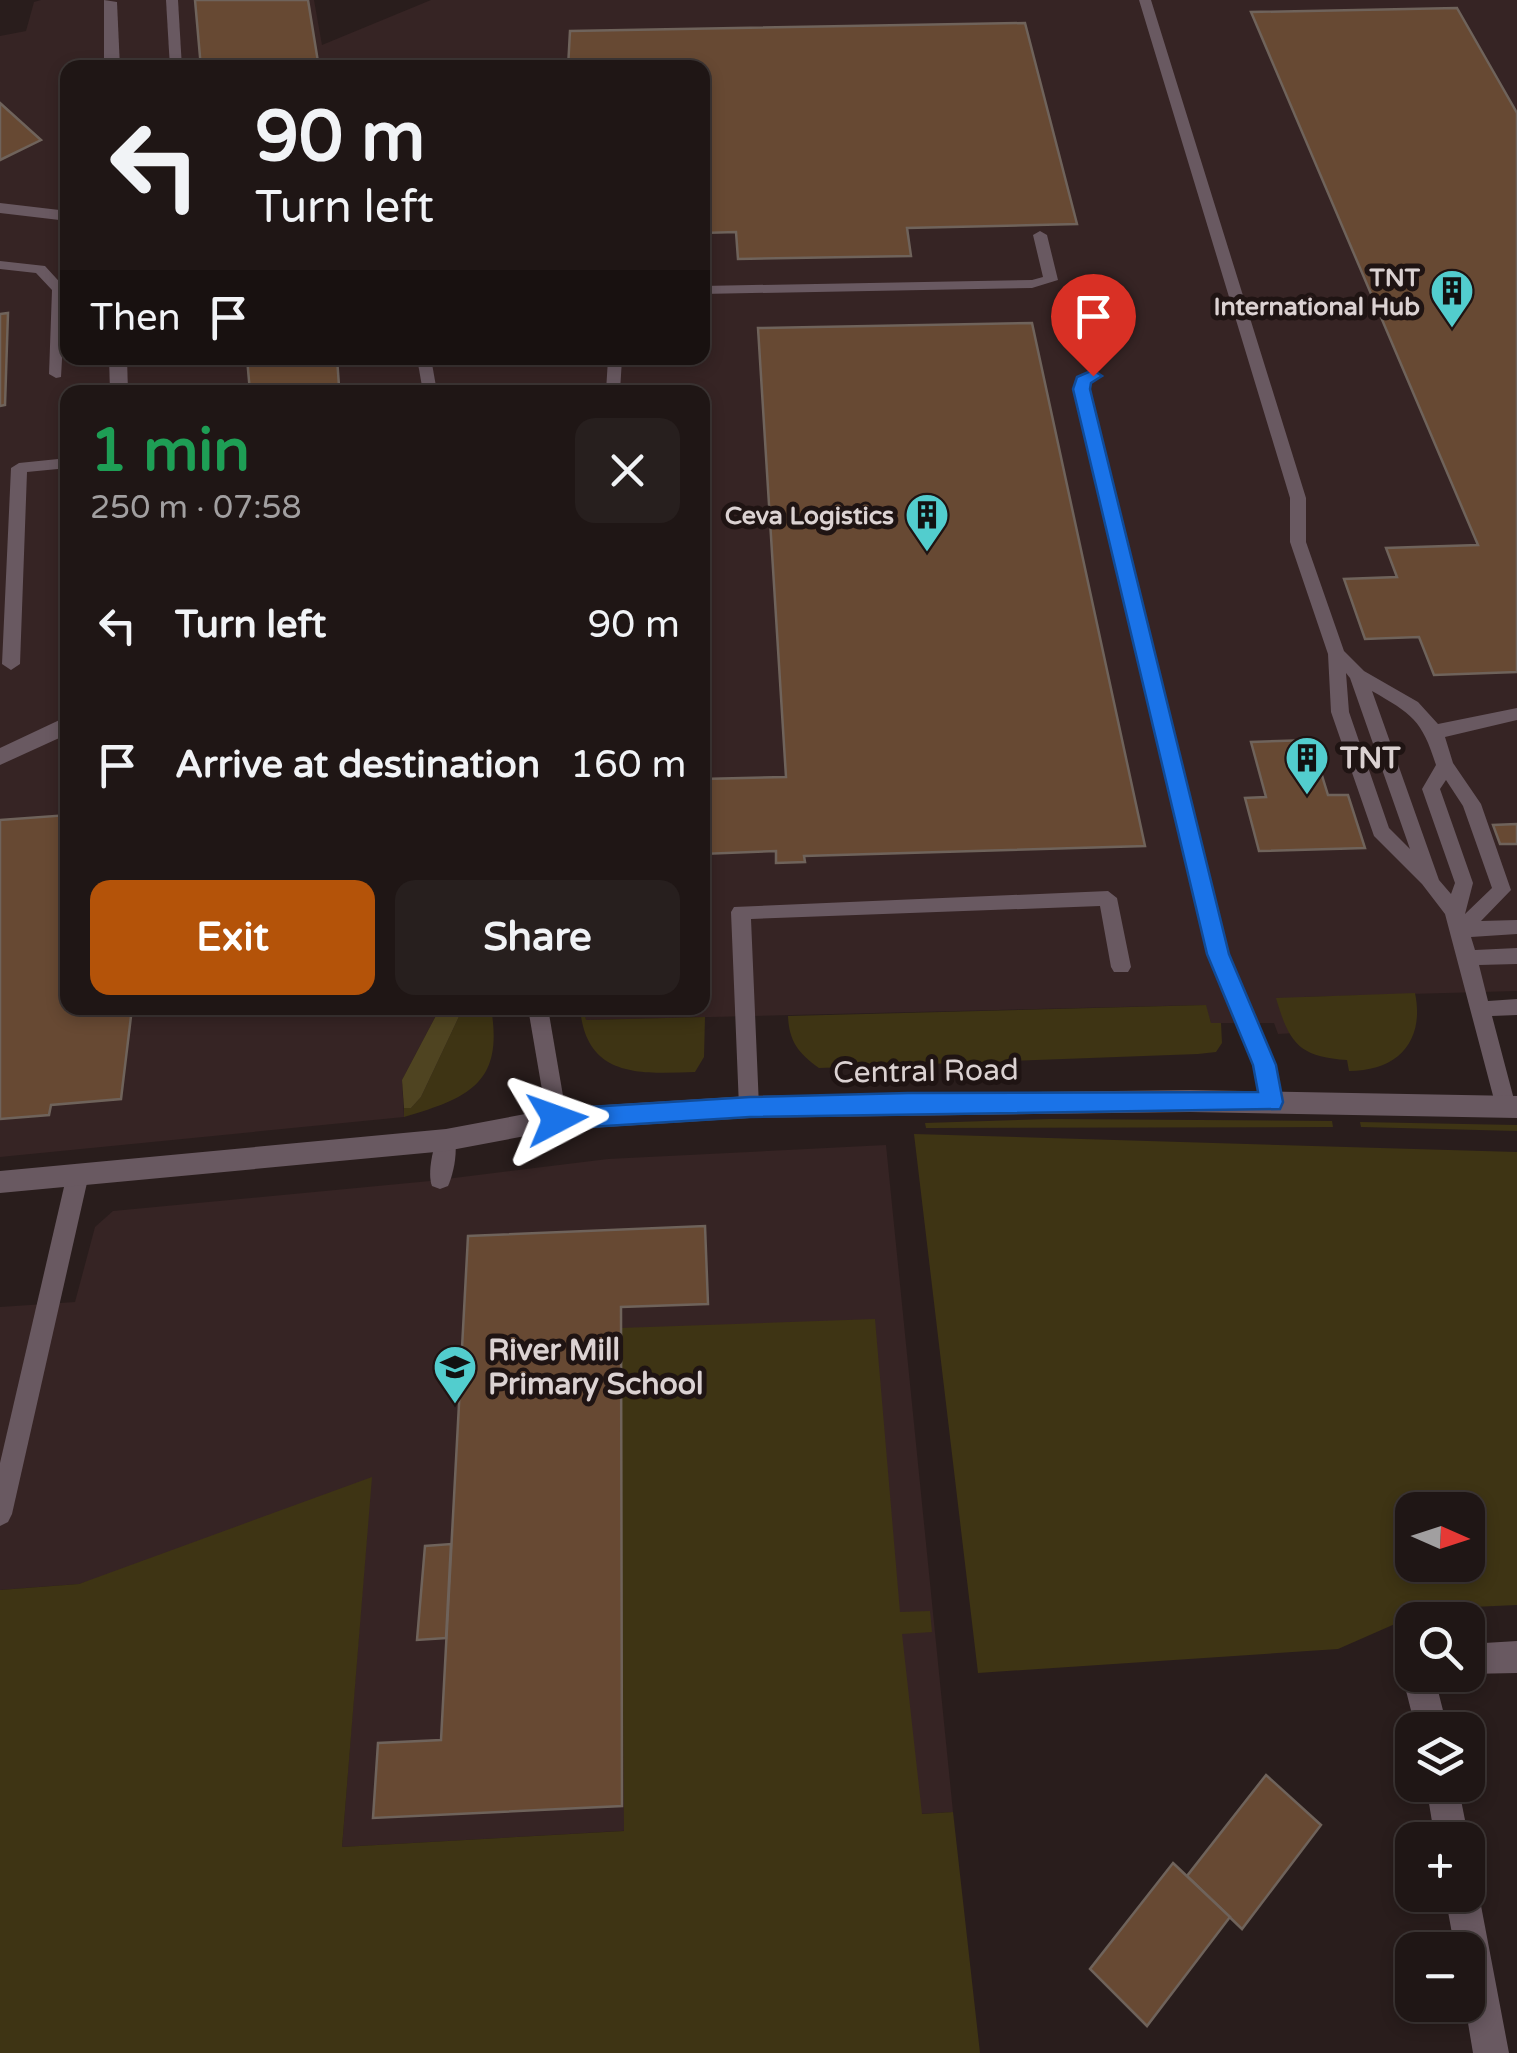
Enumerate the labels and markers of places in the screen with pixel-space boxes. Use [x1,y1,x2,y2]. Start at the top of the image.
place label: TNT International Hub [1214,263,1421,322]
building icon: TNT International Hub [1429,268,1475,329]
pin [1051,274,1136,377]
building icon: Ceva Logistics [904,492,950,553]
place label: Ceva Logistics [725,501,894,531]
building icon: TNT [1284,735,1330,796]
place label: TNT [1339,740,1401,777]
place label: River Mill Primary School [488,1332,703,1403]
school or university icon: River Mill Primary School [432,1344,478,1405]

